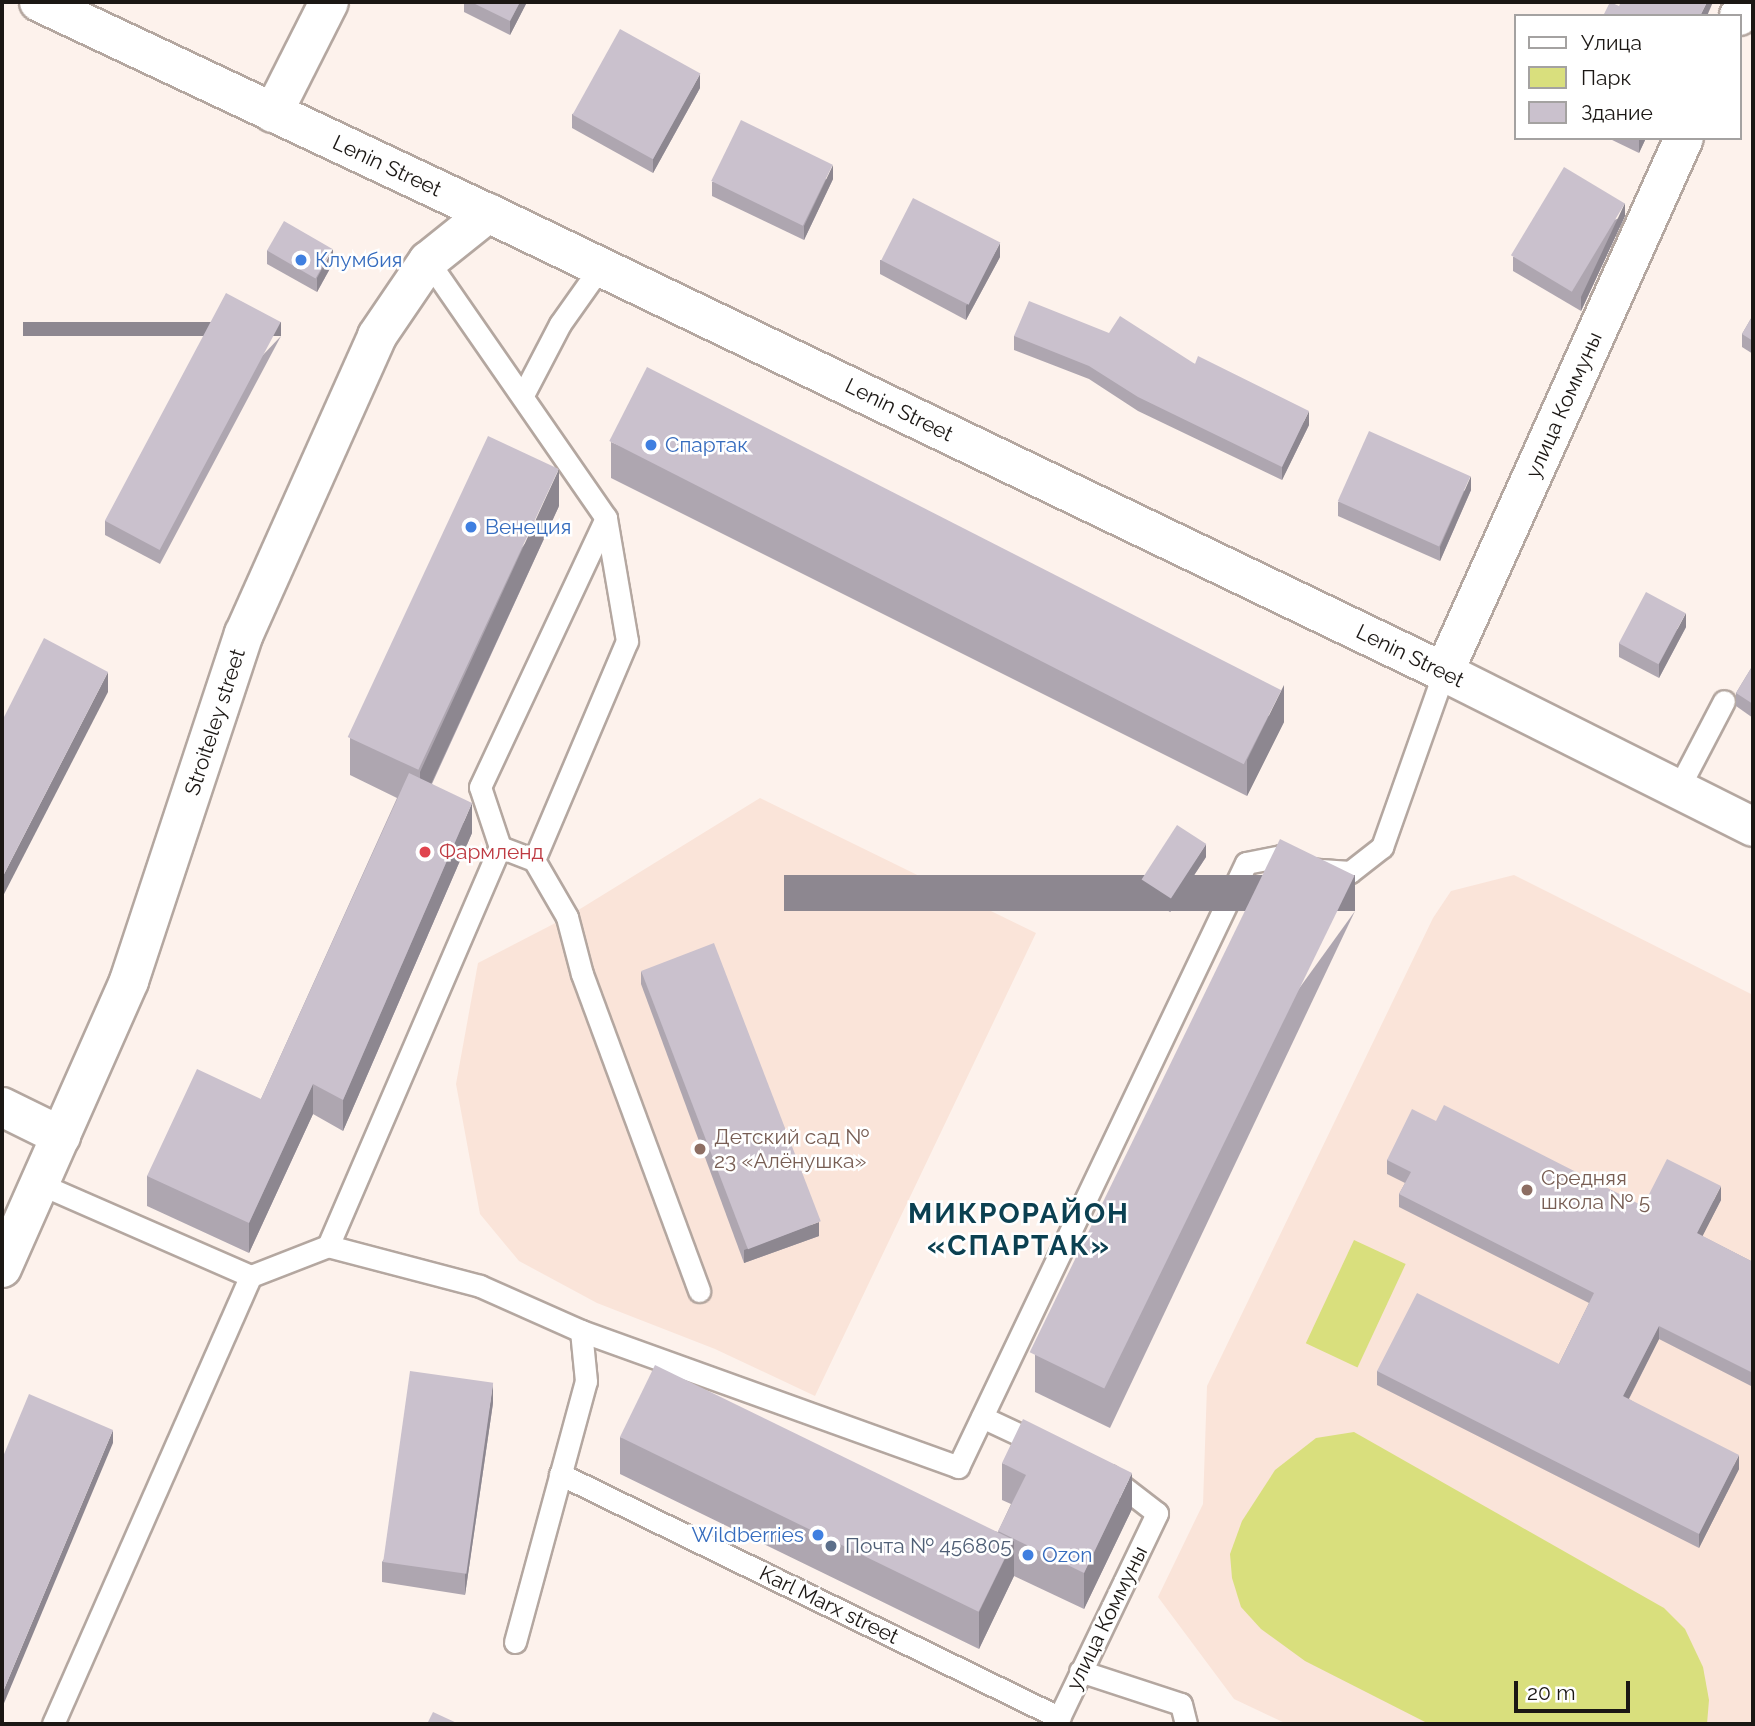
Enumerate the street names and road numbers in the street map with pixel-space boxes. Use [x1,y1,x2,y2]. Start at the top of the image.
street label: Lenin Street [329,130,445,202]
street label: улица Коммуны [1521,328,1607,482]
street label: Lenin Street [841,373,957,447]
street label: Lenin Street [1352,619,1468,693]
street label: Stroiteley street [179,645,251,799]
street label: улица Коммуны [1061,1542,1153,1694]
street label: Karl Marx street [755,1560,903,1650]

